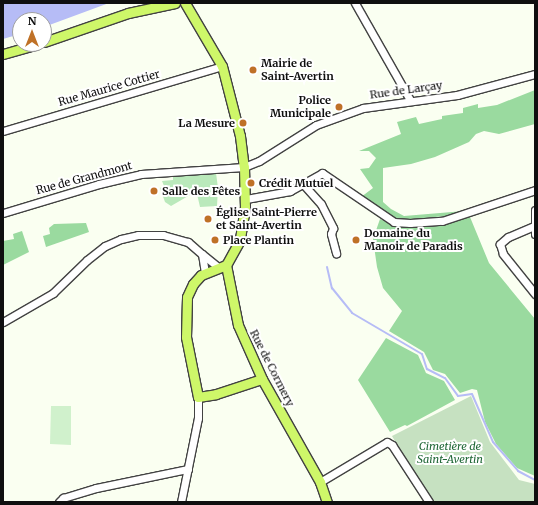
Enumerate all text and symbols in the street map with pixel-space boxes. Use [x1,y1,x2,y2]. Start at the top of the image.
north arrow [12,12,52,52]
text: N [28,14,36,28]
place label: Mairie de Saint-Avertin [261,57,334,83]
marker: Mairie de Saint-Avertin [248,65,258,75]
street label: Rue Maurice Cottier [57,67,161,109]
street label: Rue de Larçay [369,78,443,102]
place label: Police Municipale [270,94,331,120]
marker: Police Municipale [334,102,344,112]
place label: La Mesure [178,116,235,130]
marker: La Mesure [238,118,248,128]
street label: Rue de Grandmont [34,159,134,197]
place label: Crédit Mutuel [259,176,333,190]
marker: Crédit Mutuel [246,178,256,188]
place label: Salle des Fêtes [162,184,240,198]
marker: Salle des Fêtes [149,186,159,196]
place label: Église Saint-Pierre et Saint-Avertin [216,206,317,232]
marker: Église Saint-Pierre et Saint-Avertin [203,214,213,224]
place label: Domaine du Manoir de Paradis [364,227,463,253]
place label: Place Plantin [223,233,294,247]
marker: Place Plantin [210,235,220,245]
marker: Domaine du Manoir de Paradis [351,235,361,245]
street label: Rue de Cormery [247,327,297,409]
park label: Cimetière de Saint-Avertin [417,440,483,466]

